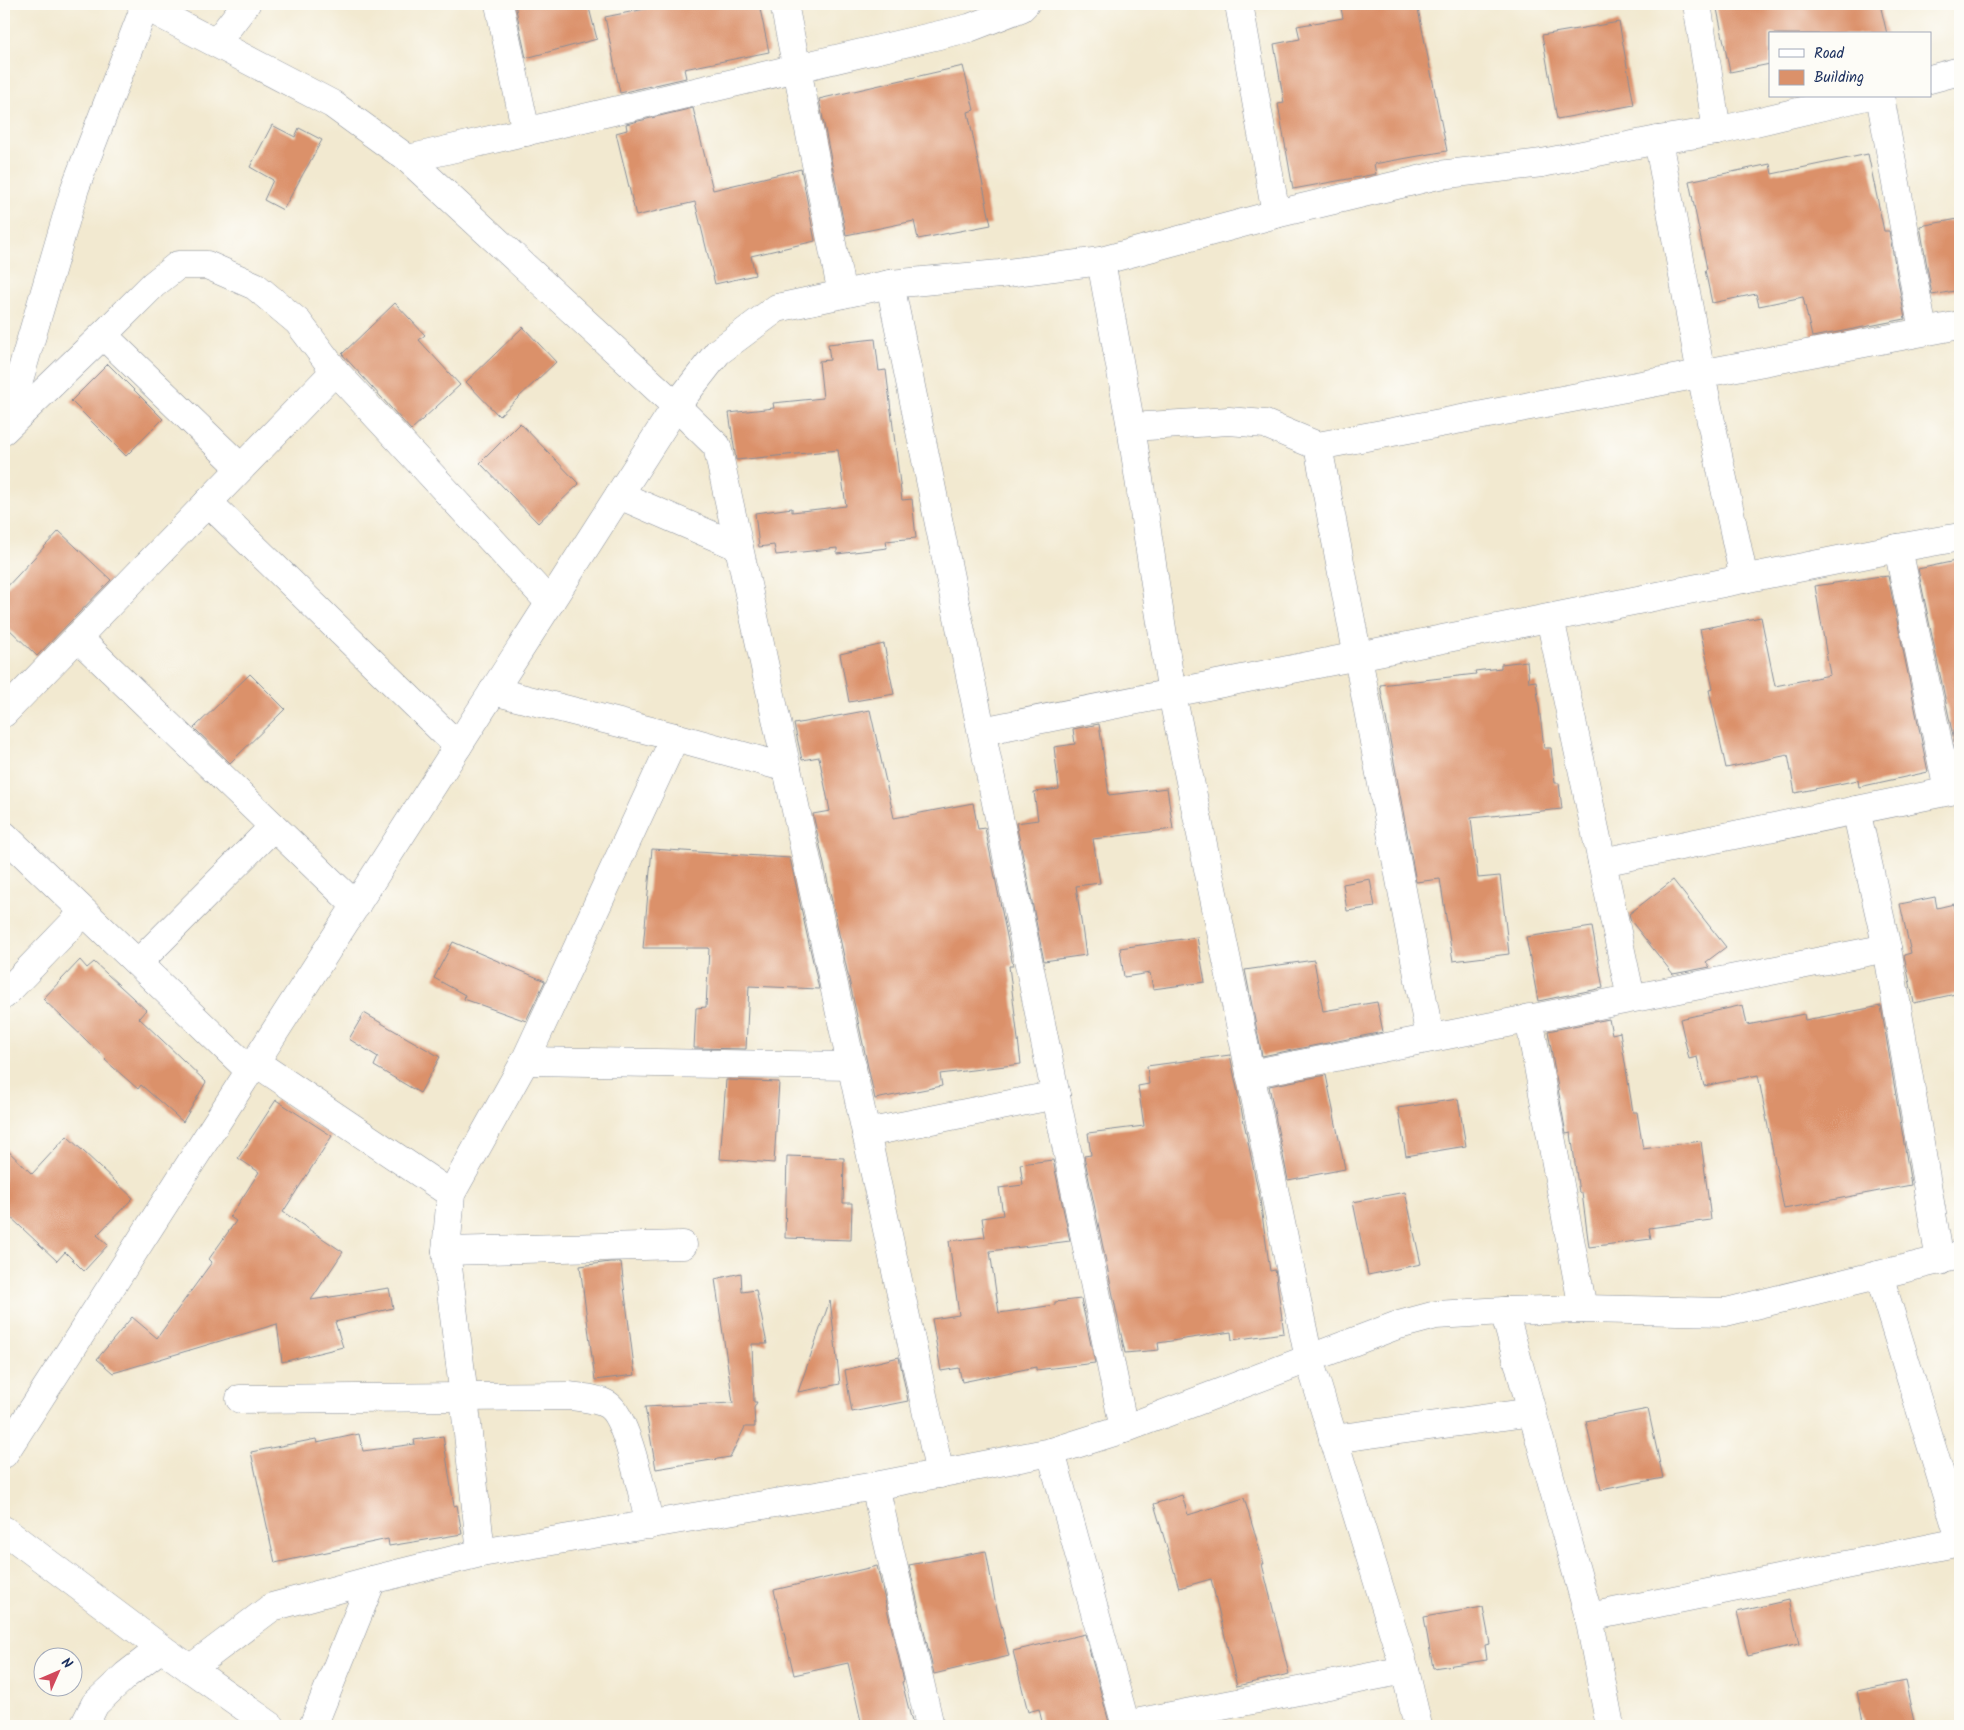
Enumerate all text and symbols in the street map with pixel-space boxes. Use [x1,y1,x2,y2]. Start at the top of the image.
legend [1769,32,1932,98]
text: Road [1814,42,1845,66]
text: Building [1814,66,1864,90]
north arrow [32,1648,82,1698]
text: N [56,1653,78,1675]

